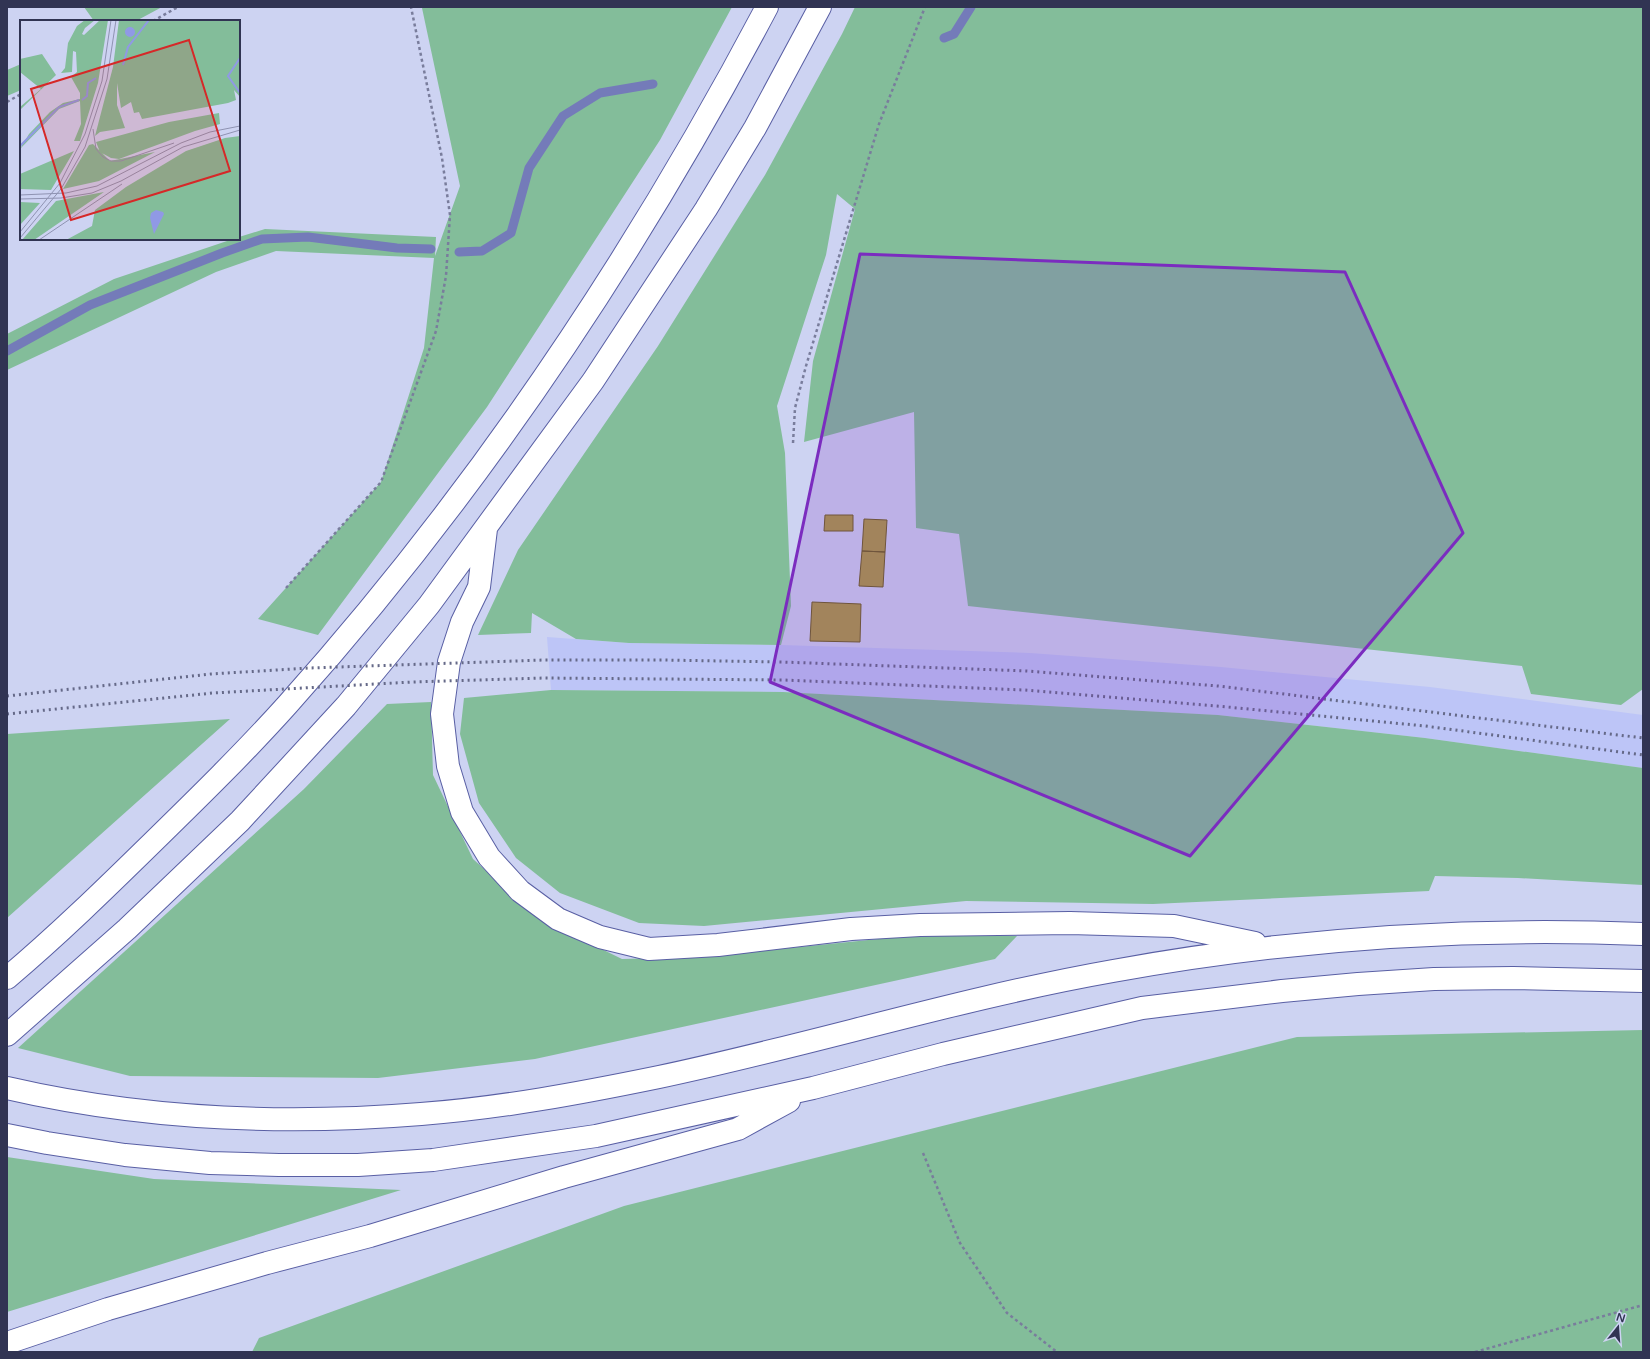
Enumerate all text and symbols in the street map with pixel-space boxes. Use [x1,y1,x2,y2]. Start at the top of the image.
inset map [20,20,240,240]
north arrow [1598,1307,1638,1347]
text: N [1615,1310,1627,1325]

